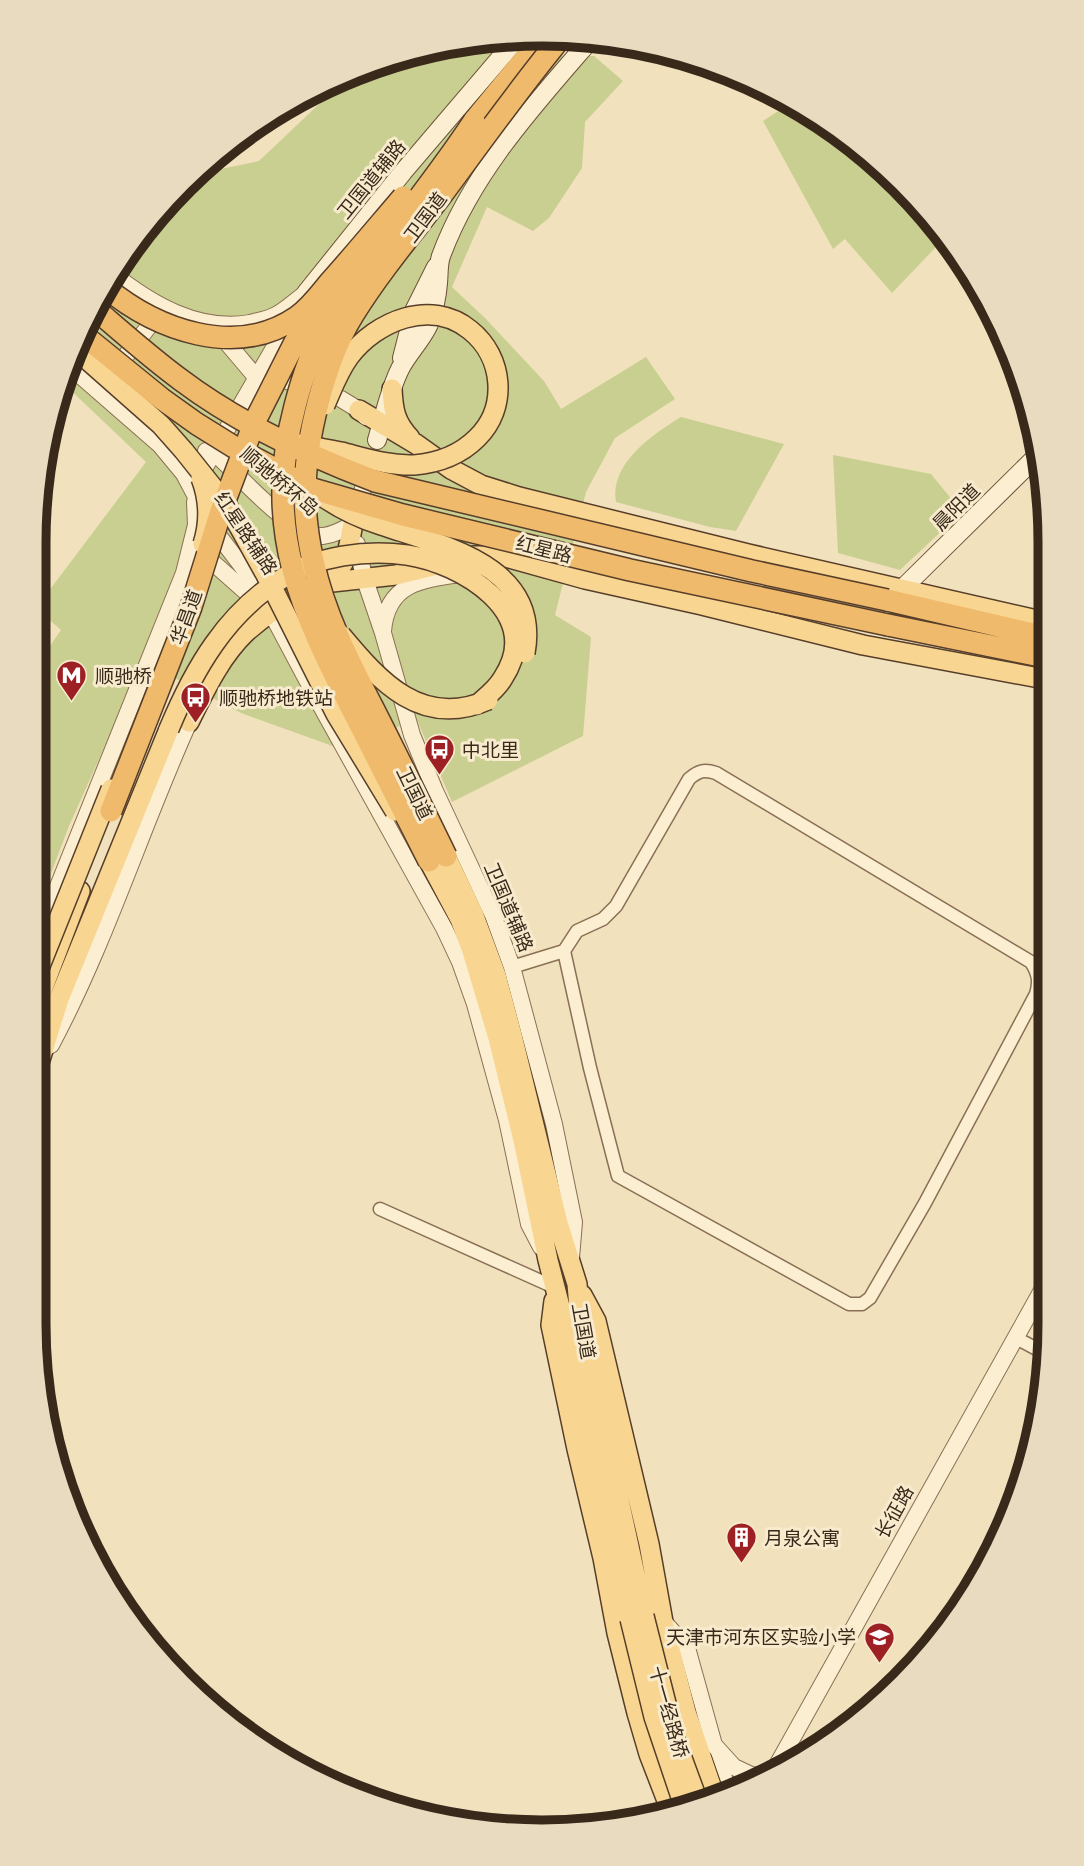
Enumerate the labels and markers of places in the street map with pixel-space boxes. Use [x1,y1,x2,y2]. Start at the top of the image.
metro station icon: 顺驰桥 [55,659,89,703]
place label: 顺驰桥 [95,664,152,688]
bus stop icon: 顺驰桥地铁站 [179,681,213,725]
place label: 顺驰桥地铁站 [219,686,333,710]
bus stop icon: 中北里 [422,733,456,777]
place label: 中北里 [462,738,519,762]
building icon: 月泉公寓 [724,1521,758,1565]
place label: 月泉公寓 [764,1526,840,1550]
school or university icon: 天津市河东区实验小学 [862,1620,896,1664]
place label: 天津市河东区实验小学 [666,1625,856,1649]

